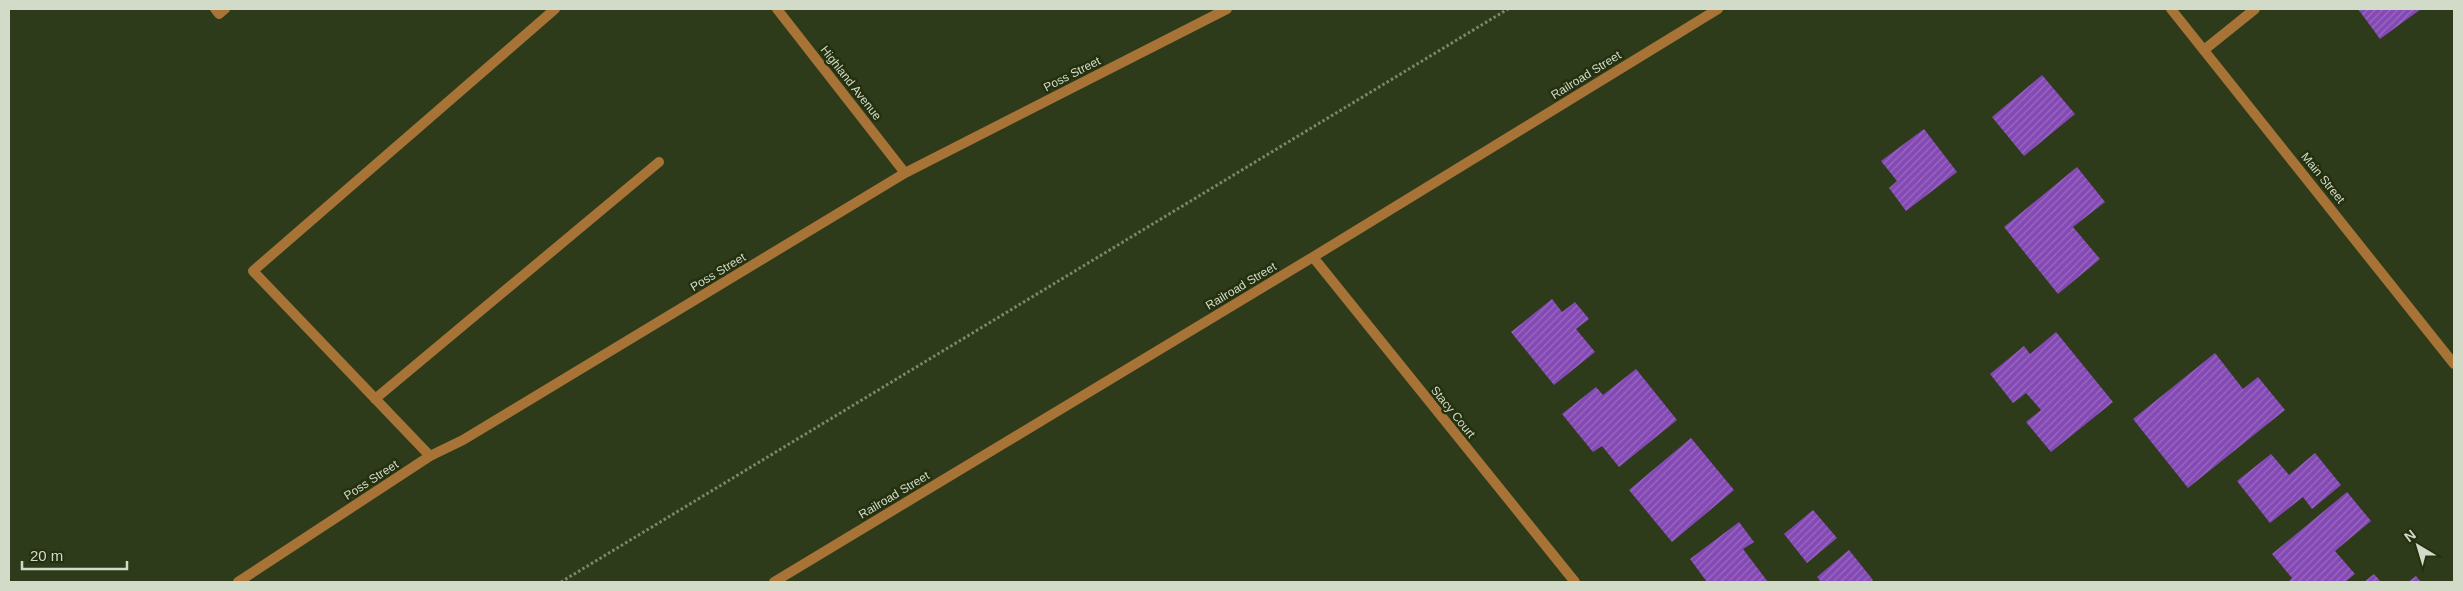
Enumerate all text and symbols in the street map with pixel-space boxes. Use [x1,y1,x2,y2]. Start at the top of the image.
street label: Highland Avenue [818,43,885,123]
street label: Railroad Street [1548,48,1624,102]
street label: Poss Street [1041,53,1103,94]
street label: Main Street [2298,150,2348,207]
street label: Poss Street [688,250,749,294]
street label: Railroad Street [1203,259,1279,313]
street label: Stacy Court [1428,383,1479,441]
street label: Poss Street [341,457,401,503]
street label: Railroad Street [856,468,932,522]
north arrow [2393,521,2443,571]
text: N [2401,526,2419,545]
scale bar [22,538,128,570]
text: 20 m [30,547,63,564]

